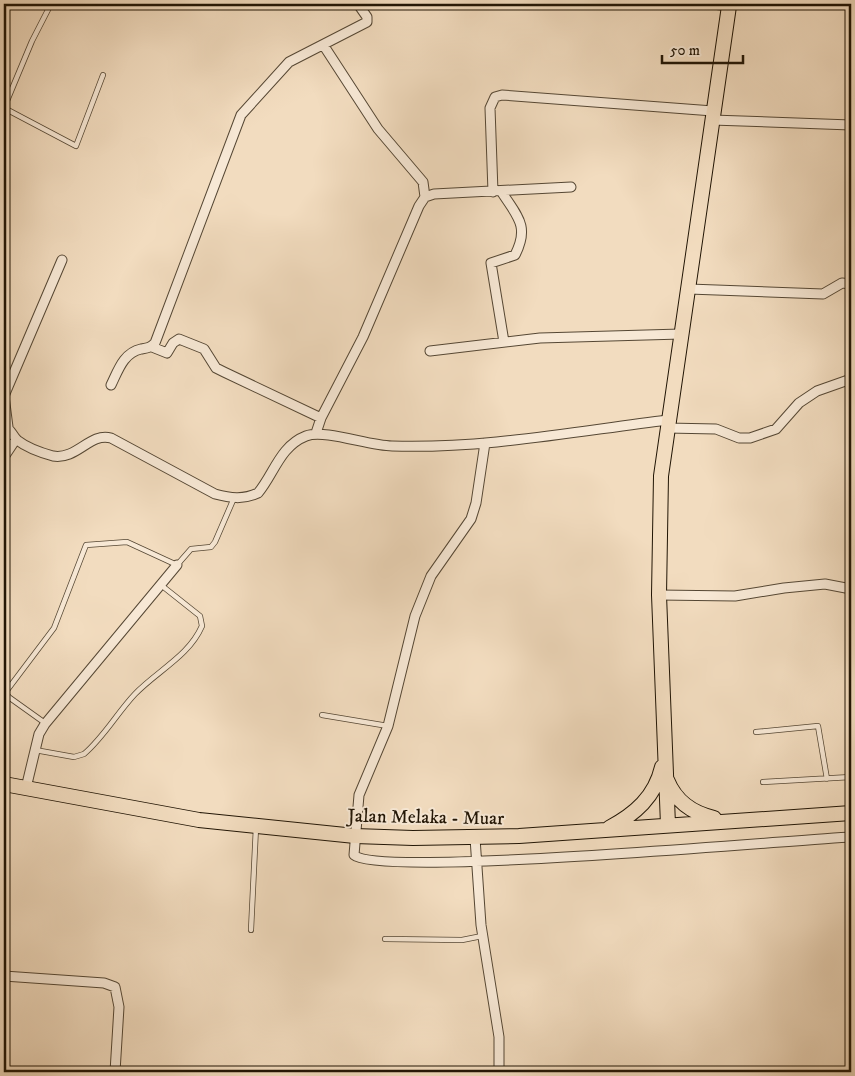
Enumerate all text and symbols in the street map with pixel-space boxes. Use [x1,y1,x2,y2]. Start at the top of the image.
scale bar [662,32,744,64]
text: 50 m [670,41,700,60]
street label: Jalan Melaka - Muar [346,805,504,830]

